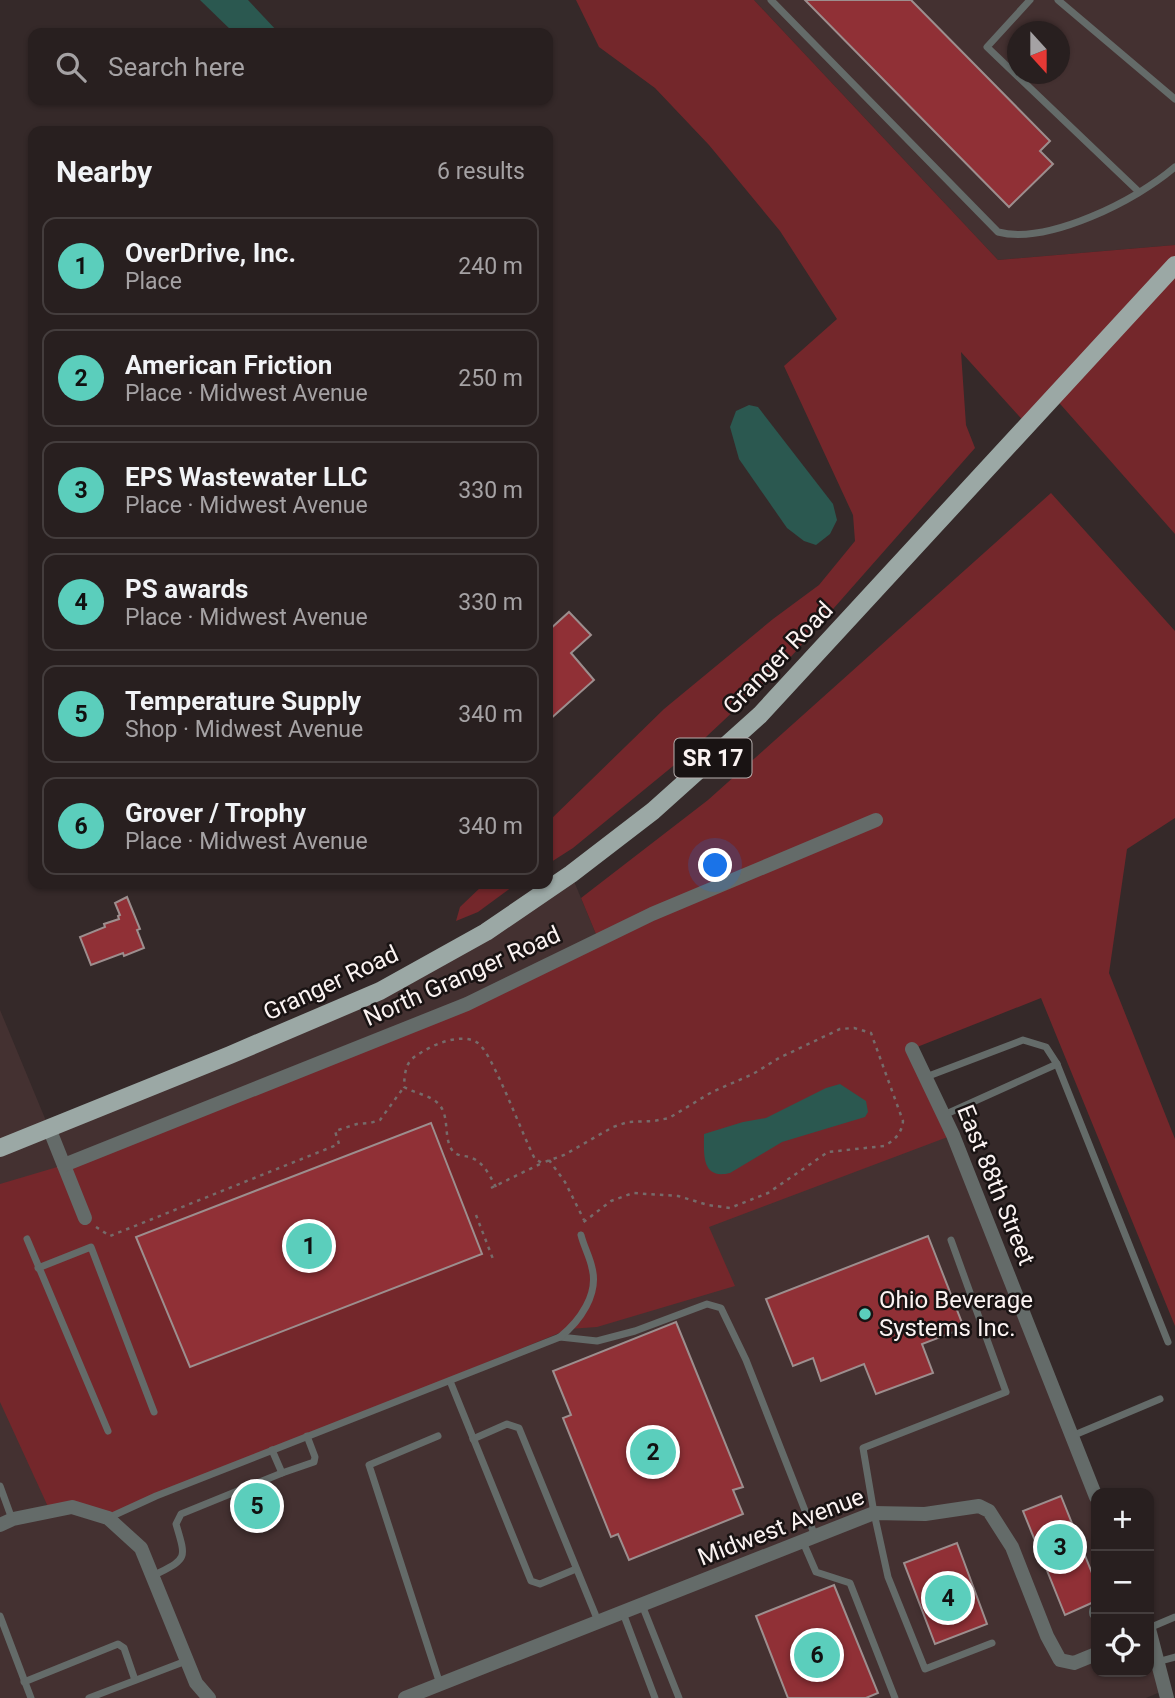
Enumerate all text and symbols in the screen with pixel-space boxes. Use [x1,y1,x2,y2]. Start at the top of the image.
north arrow [1007,21,1070,84]
search box [28,28,553,105]
icon: search [52,48,90,86]
text: Search here [108,52,245,82]
text: Nearby [56,154,152,189]
text: 6 results [437,158,525,185]
text: OverDrive, Inc. [125,238,296,268]
text: 1 [74,253,88,280]
text: 240 m [458,253,523,280]
text: Place [125,268,182,295]
text: American Friction [125,350,332,380]
text: 2 [74,365,88,392]
text: 250 m [458,365,523,392]
text: Place · Midwest Avenue [125,380,368,407]
text: EPS Wastewater LLC [125,462,367,492]
text: 3 [74,477,88,504]
text: 330 m [458,477,523,504]
text: Place · Midwest Avenue [125,492,368,519]
text: PS awards [125,574,248,604]
text: 4 [74,589,88,616]
text: 330 m [458,589,523,616]
street label: Granger Road [717,596,839,720]
text: Place · Midwest Avenue [125,604,368,631]
text: Temperature Supply [125,686,361,716]
text: 5 [74,701,88,728]
text: 340 m [458,701,523,728]
text: Shop · Midwest Avenue [125,716,363,743]
road number: SR 17 [674,738,752,778]
text: Grover / Trophy [125,798,306,828]
text: 6 [74,813,88,840]
text: 340 m [458,813,523,840]
text: Place · Midwest Avenue [125,828,368,855]
your location [698,848,732,882]
street label: North Granger Road [359,920,565,1032]
street label: Granger Road [259,940,403,1026]
street label: East 88th Street [951,1101,1041,1269]
pin: 1 [286,1220,332,1272]
place label: Ohio Beverage Systems Inc. [879,1286,1033,1342]
marker: Ohio Beverage Systems Inc. [857,1306,873,1322]
pin: 2 [630,1426,676,1478]
pin: 5 [234,1480,280,1532]
street label: Midwest Avenue [694,1482,868,1572]
map controls [1091,1488,1154,1677]
button: + [1091,1488,1154,1551]
pin: 3 [1037,1521,1083,1573]
button: − [1091,1551,1154,1614]
pin: 4 [925,1572,971,1624]
button: locate [1091,1614,1154,1677]
pin: 6 [794,1629,840,1681]

